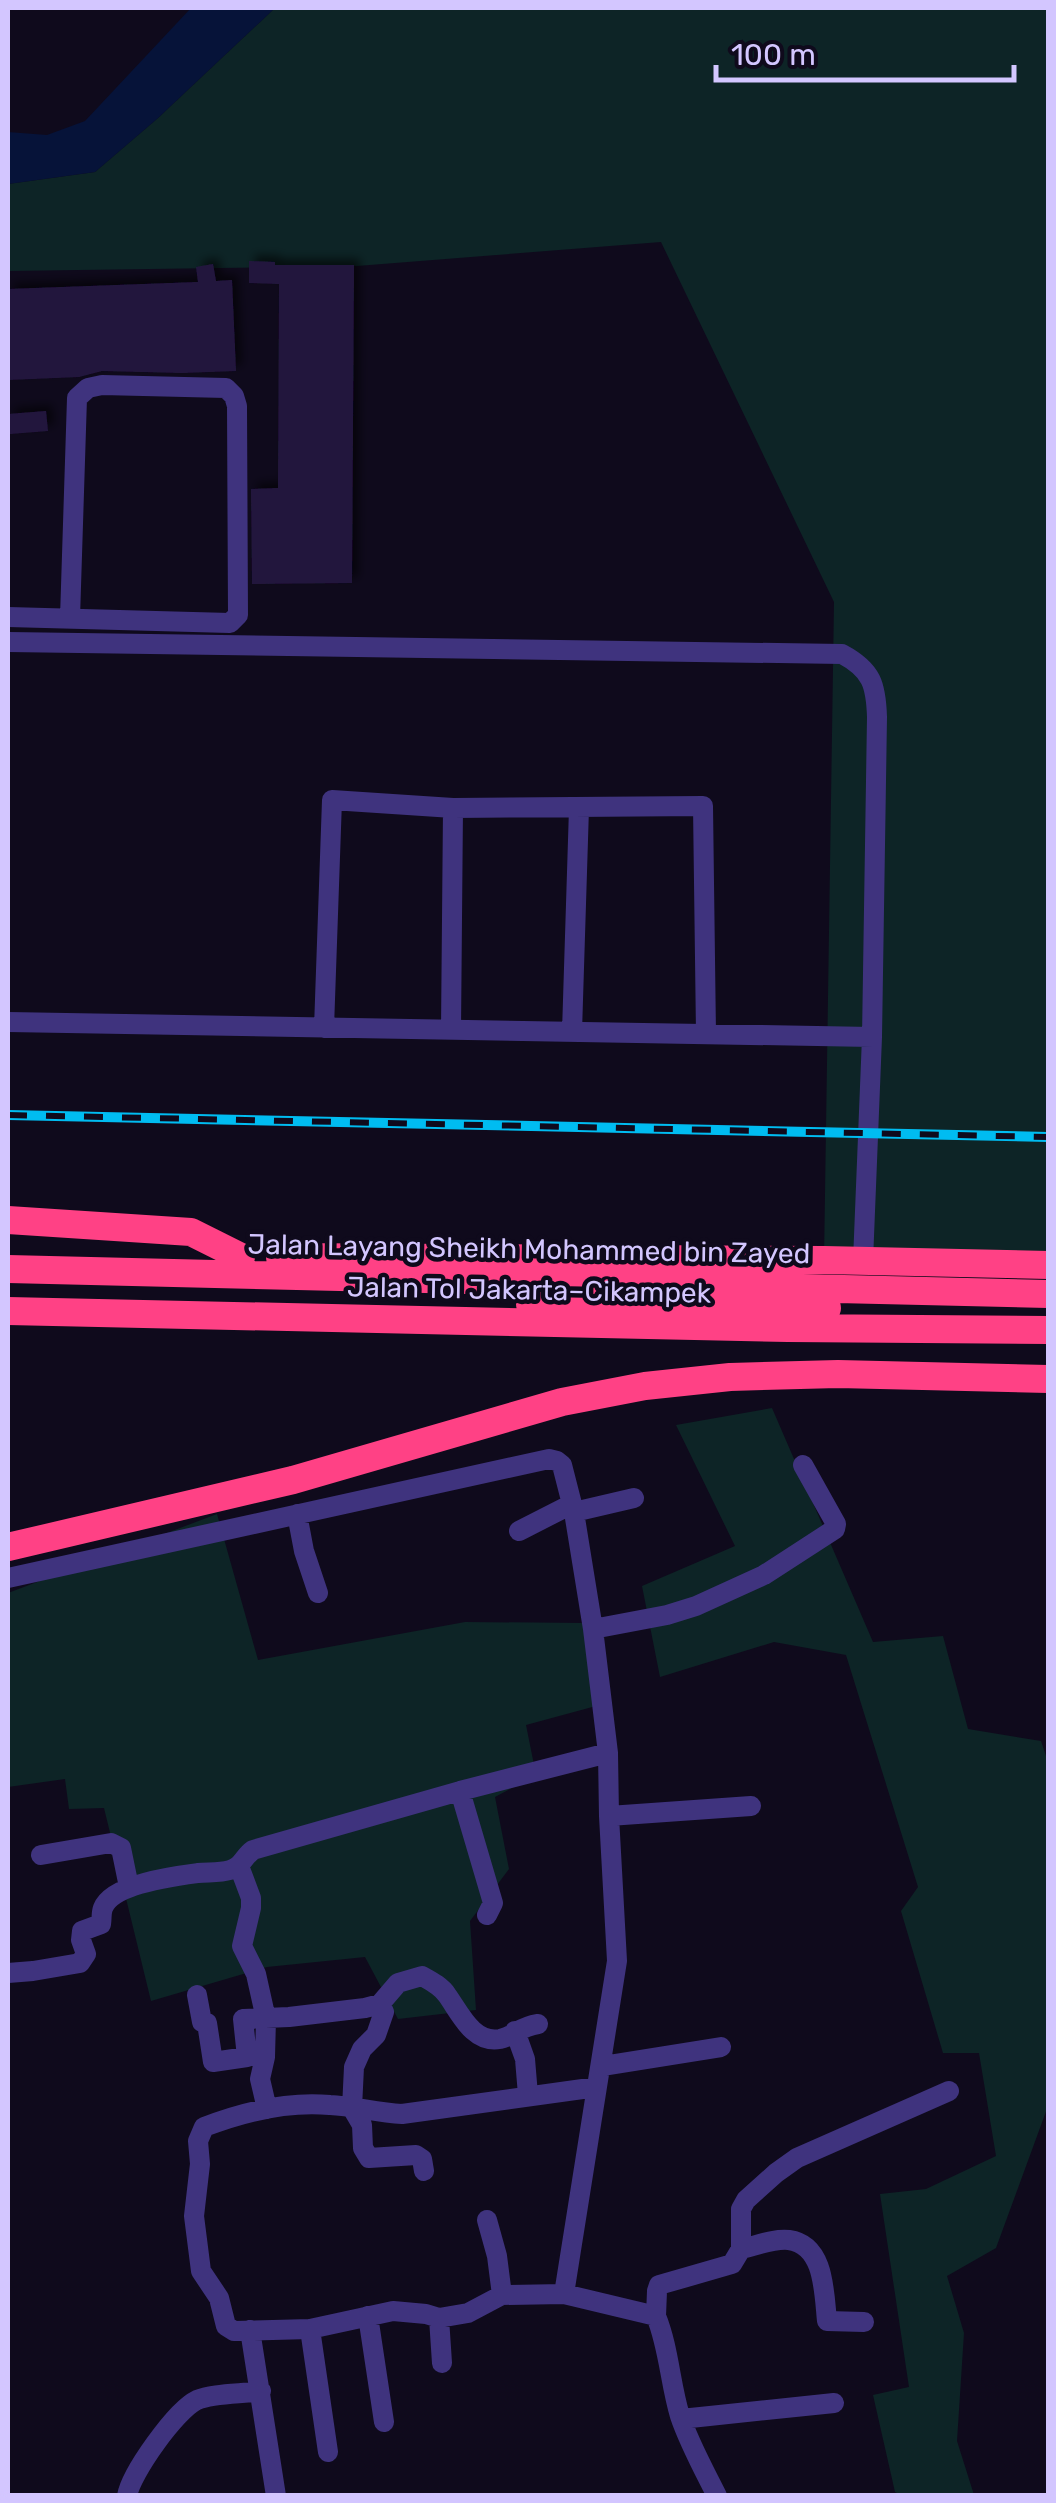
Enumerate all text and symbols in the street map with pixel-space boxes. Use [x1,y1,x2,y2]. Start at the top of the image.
scale bar [716,20,1014,82]
text: 100 m [731,37,816,73]
street label: Jalan Layang Sheikh Mohammed bin Zayed [247,1228,811,1270]
street label: Jalan Tol Jakarta–Cikampek [347,1270,712,1310]

